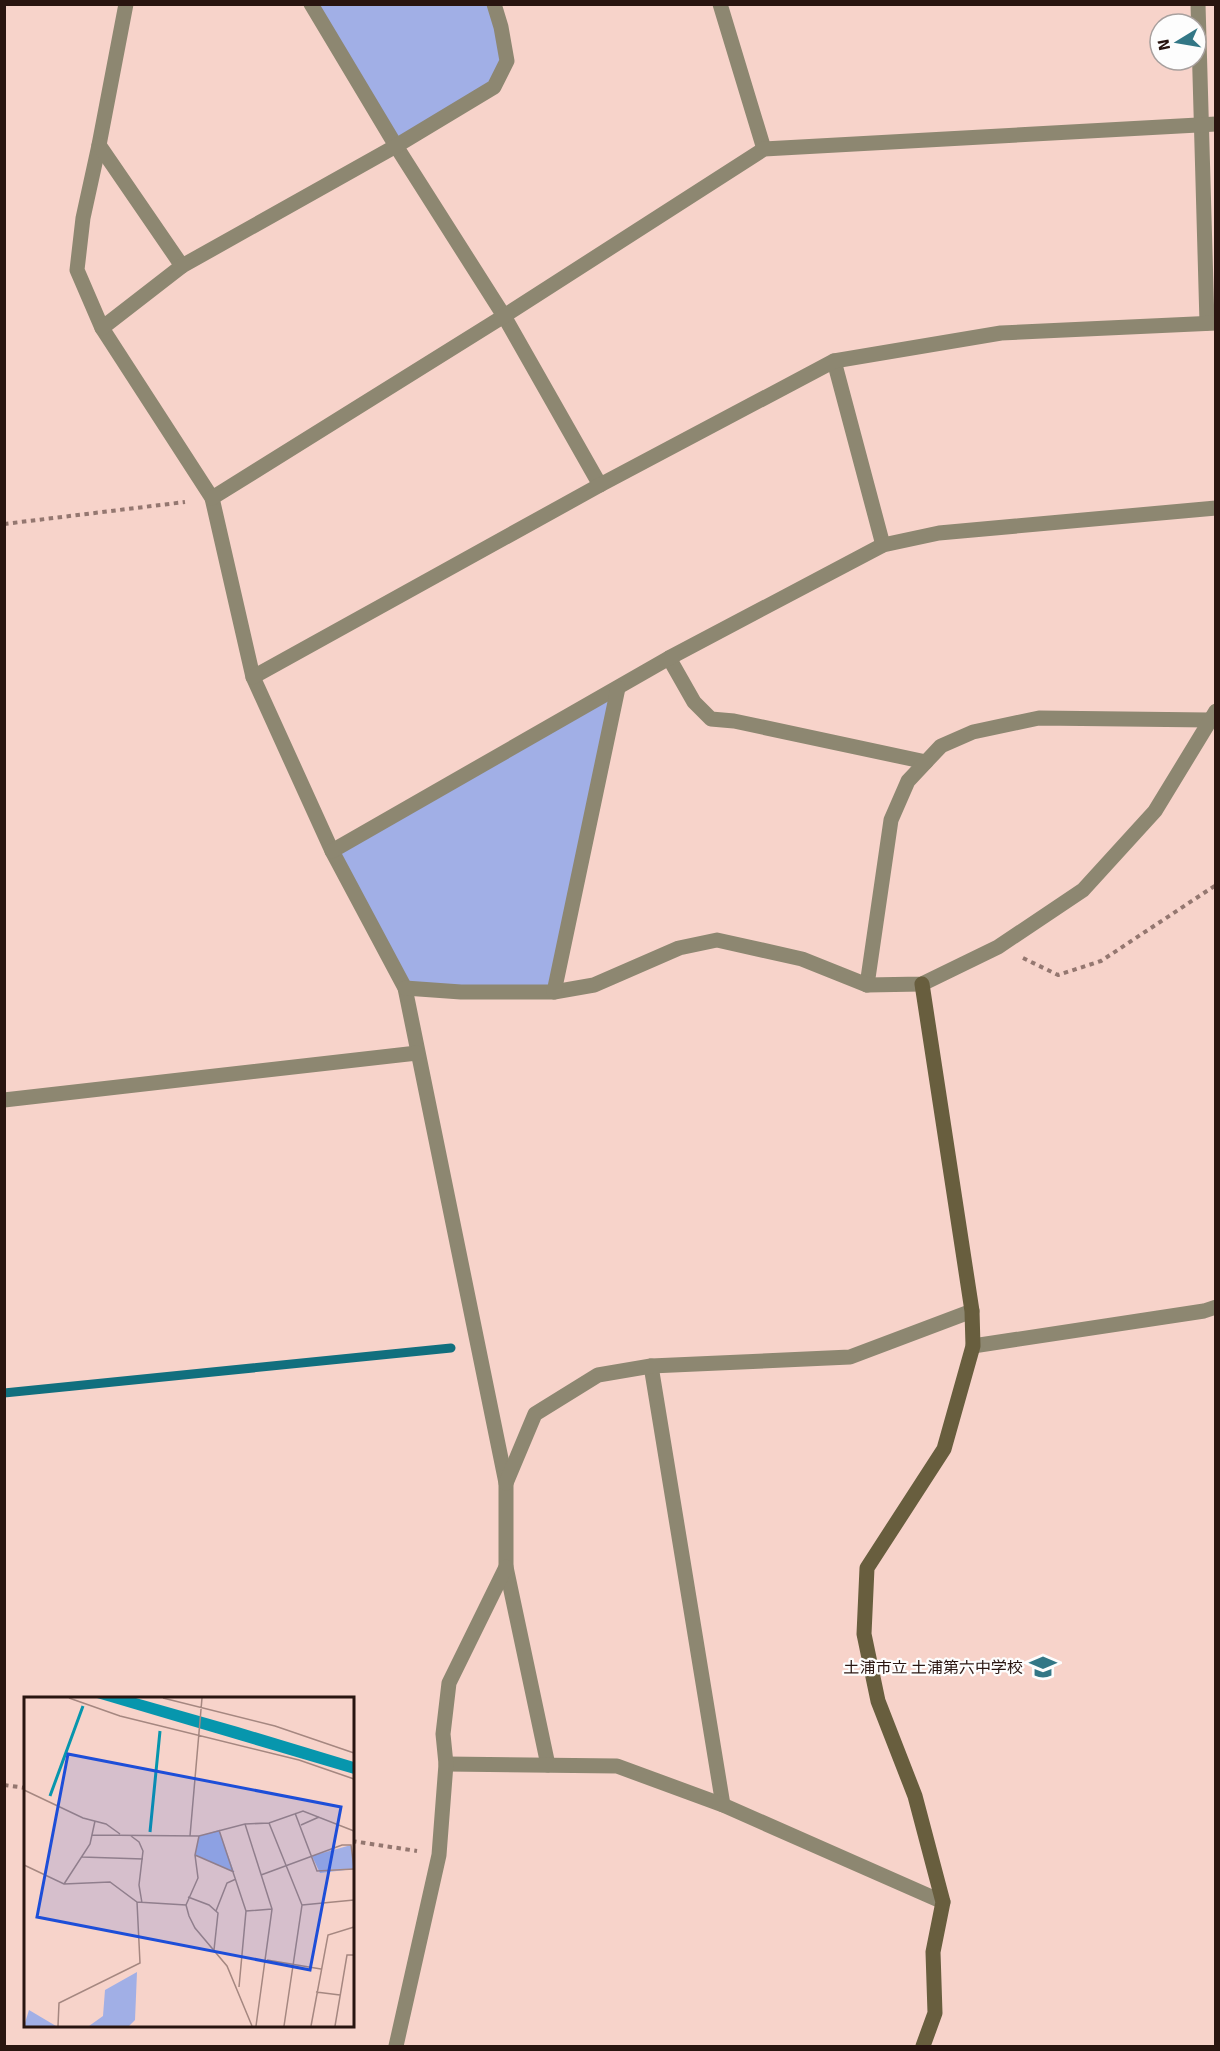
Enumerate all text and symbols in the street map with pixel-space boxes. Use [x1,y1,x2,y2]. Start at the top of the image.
north arrow [1148,12,1208,72]
text: N [1153,37,1175,52]
school or university icon: 土浦市立 土浦第六中学校 [1028,1652,1058,1682]
place label: 土浦市立 土浦第六中学校 [843,1658,1023,1678]
inset map [24,1697,354,2027]

